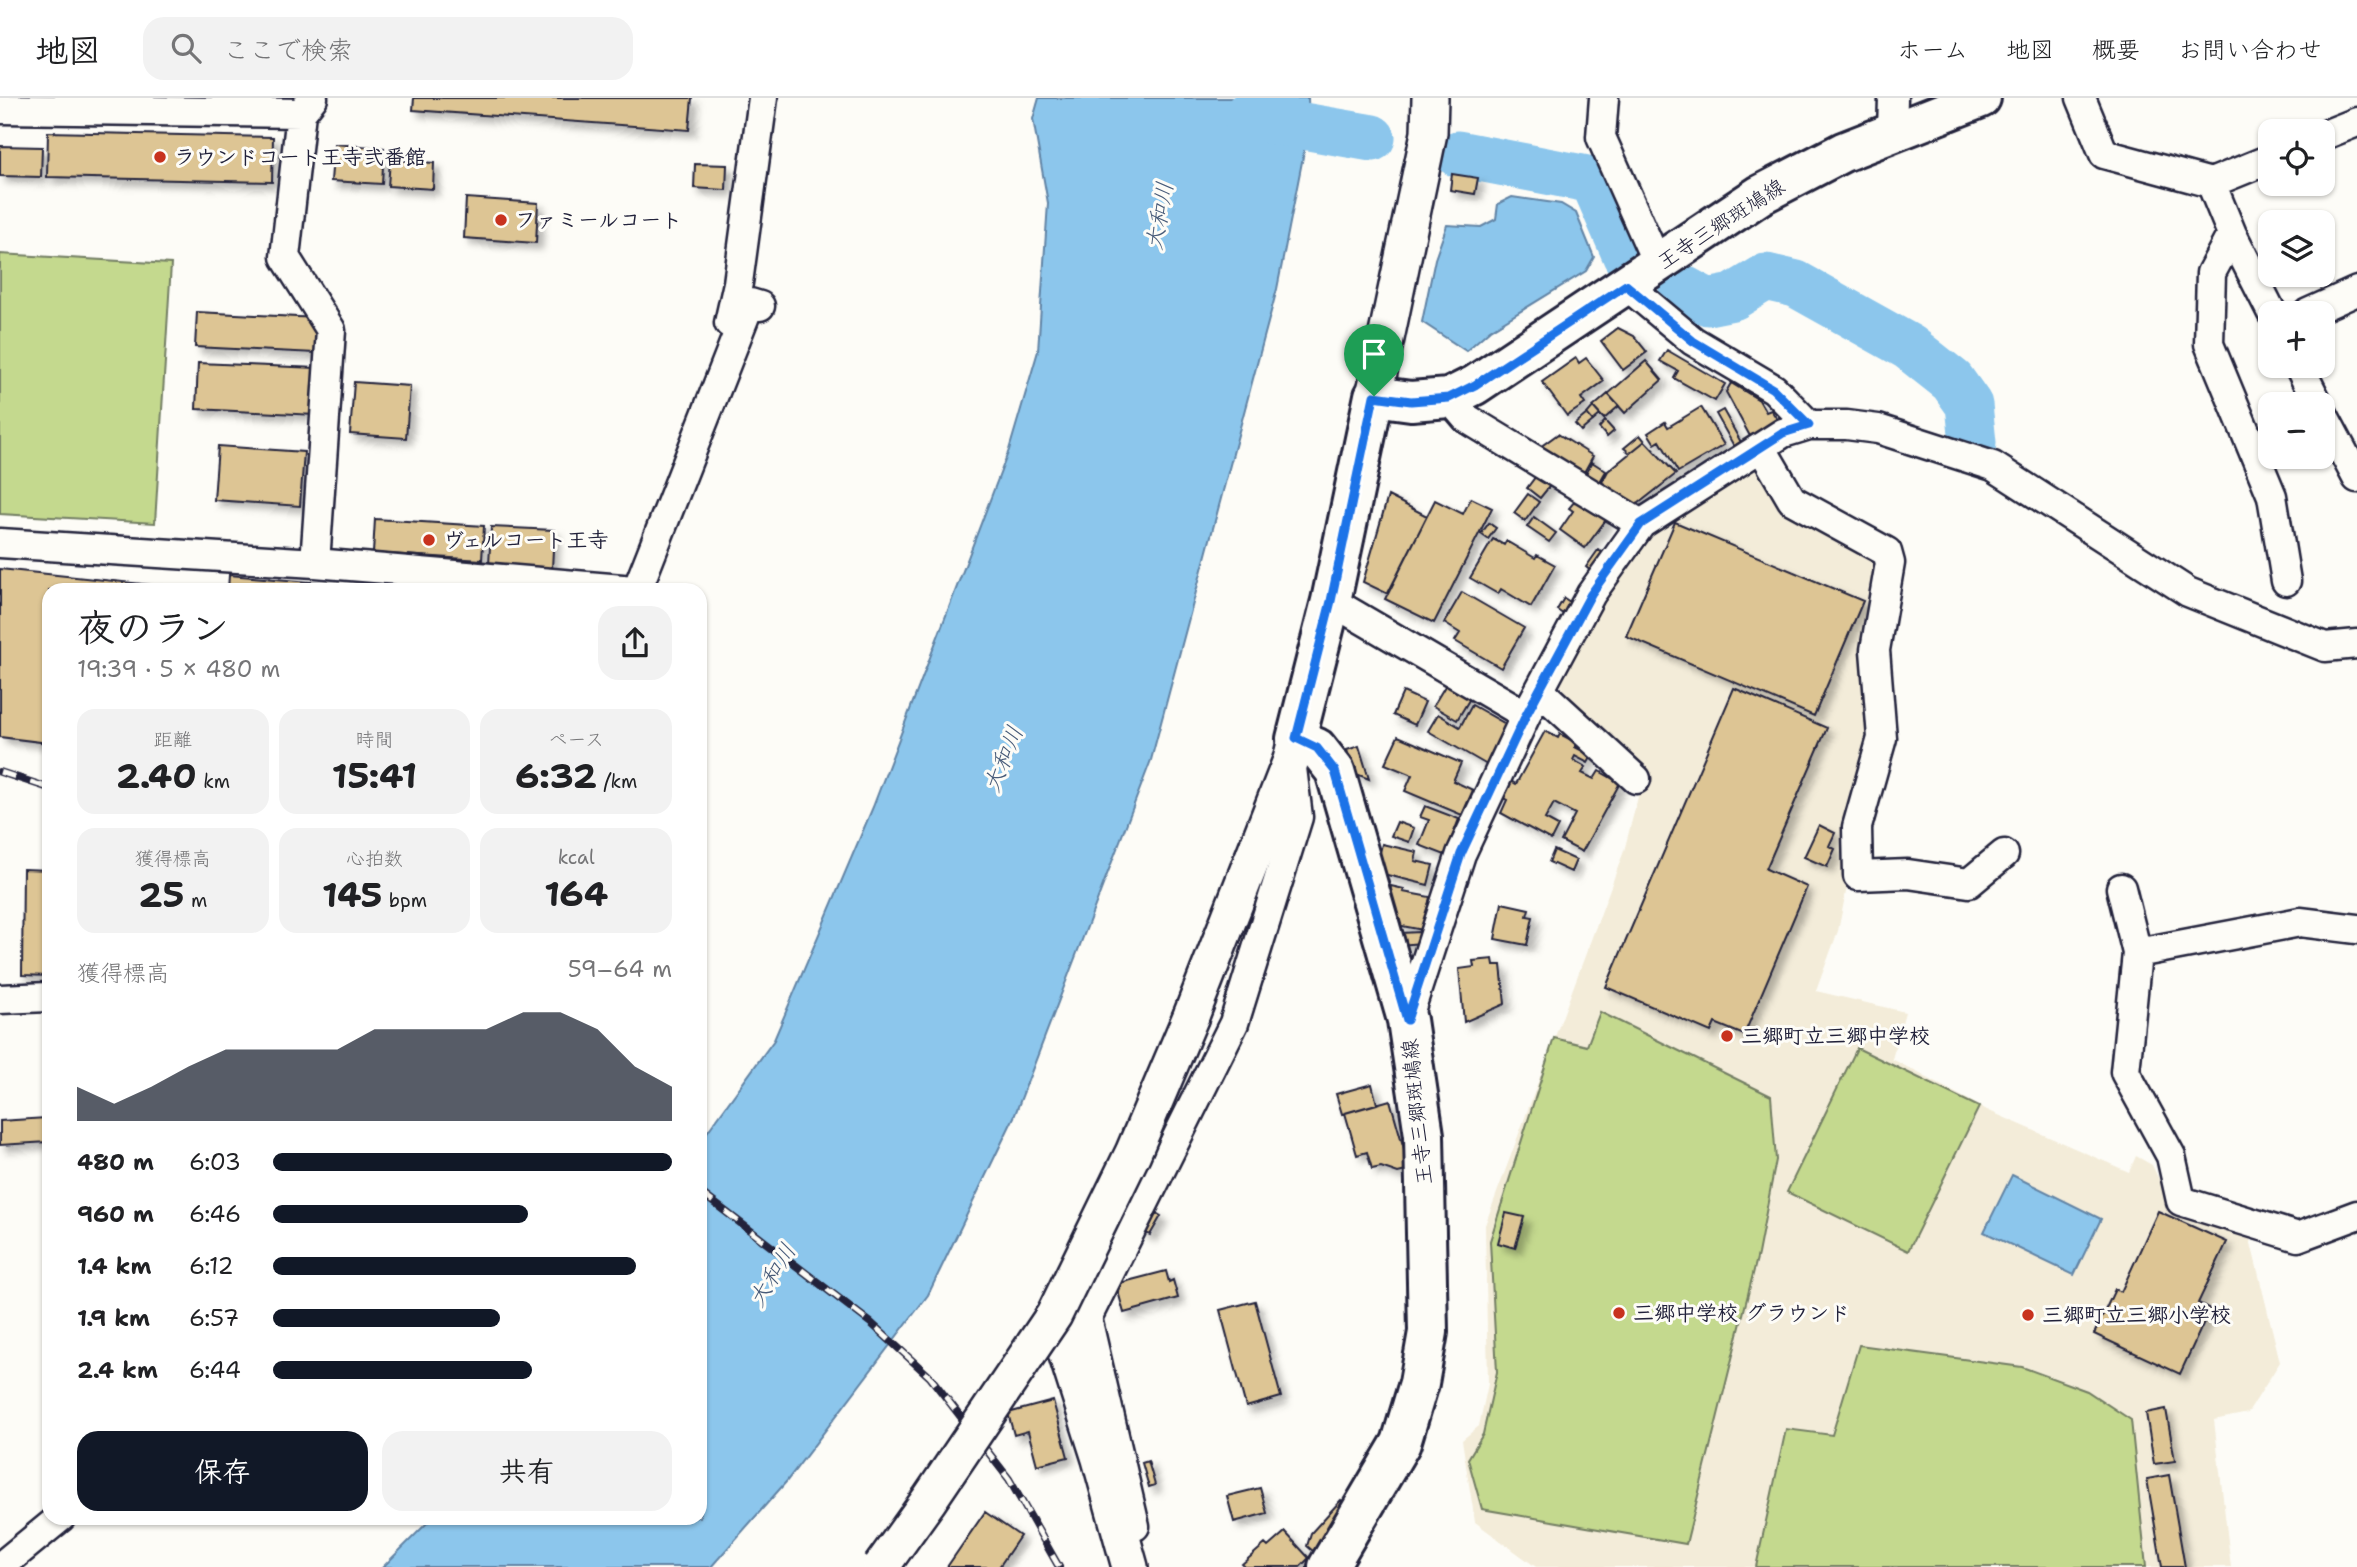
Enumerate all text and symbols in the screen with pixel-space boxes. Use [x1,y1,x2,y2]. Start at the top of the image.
search box [143,17,633,80]
text: 地図 [35,28,101,73]
icon: search [167,29,205,67]
text: ここで検索 [223,32,353,67]
text: ホーム [1897,34,1968,66]
text: 地図 [2006,34,2054,66]
text: 概要 [2092,34,2140,66]
text: お問い合わせ [2178,34,2322,66]
map controls [2258,119,2335,469]
button: locate [2258,119,2335,196]
place label: ラウンドコート王寺弐番館 [174,143,426,171]
marker: ラウンドコート王寺弐番館 [152,149,168,165]
street label: 王寺三郷斑鳩線 [1652,172,1790,276]
water label: 大和川 [1138,179,1180,253]
place label: ファミールコート [515,206,682,234]
button: layers [2258,210,2335,287]
marker: ファミールコート [493,212,509,228]
button: + [2258,301,2335,378]
pin [1344,324,1404,396]
icon: arrive [1355,335,1393,373]
button: − [2258,392,2335,469]
place label: ヴェルコート王寺 [443,526,608,554]
marker: ヴェルコート王寺 [421,532,437,548]
text: 夜のラン [77,602,229,653]
button: share [598,606,672,680]
text: 19:39 · 5 × 480 m [77,654,280,684]
water label: 大和川 [976,721,1030,797]
text: 距離 [154,727,192,752]
text: 時間 [355,727,394,752]
text: ペース [548,727,604,752]
text: 2.40 [116,752,197,799]
text: 15:41 [332,752,417,799]
text: 6:32 [515,752,597,799]
text: km [197,769,230,794]
text: /km [597,769,637,794]
text: kcal [558,845,595,870]
text: 獲得標高 [135,846,211,871]
text: 心拍数 [346,846,403,871]
text: 164 [544,870,608,917]
text: 25 [138,871,185,918]
text: 145 [322,871,382,918]
text: m [185,888,207,913]
text: bpm [382,888,427,913]
text: 59–64 m [568,954,672,984]
text: 獲得標高 [77,958,169,988]
place label: 三郷町立三郷中学校 [1741,1022,1930,1050]
marker: 三郷町立三郷中学校 [1719,1028,1735,1044]
street label: 王寺三郷斑鳩線 [1395,1037,1439,1187]
text: 480 m [77,1147,154,1177]
text: 6:03 [189,1147,241,1177]
text: 960 m [77,1199,154,1229]
text: 6:46 [189,1199,241,1229]
water label: 大和川 [741,1238,803,1312]
text: 1.4 km [77,1251,151,1281]
text: 6:12 [189,1251,234,1281]
place label: 三郷中学校 グラウンド [1633,1299,1850,1327]
place label: 三郷町立三郷小学校 [2042,1301,2231,1329]
text: 1.9 km [77,1303,150,1333]
text: 6:57 [189,1303,239,1333]
marker: 三郷中学校 グラウンド [1611,1305,1627,1321]
marker: 三郷町立三郷小学校 [2020,1307,2036,1323]
text: 2.4 km [77,1355,158,1385]
text: 6:44 [189,1355,241,1385]
button: 保存 [77,1431,368,1511]
button: 共有 [382,1431,672,1511]

